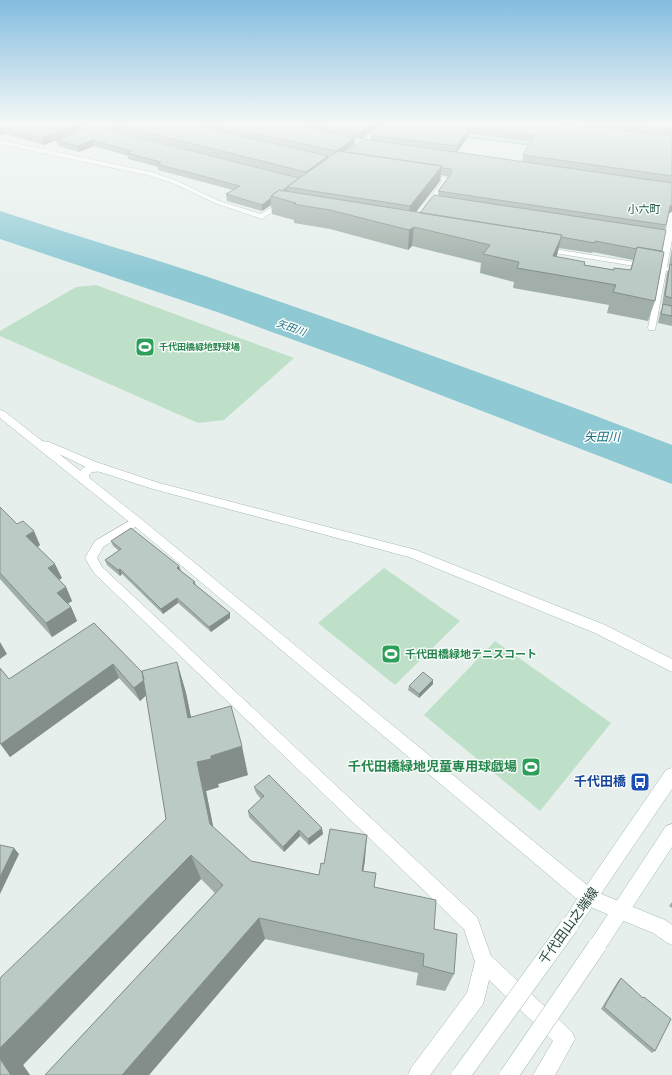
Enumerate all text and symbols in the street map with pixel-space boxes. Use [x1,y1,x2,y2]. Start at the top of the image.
district label: 小六町 [628,203,661,216]
water label: 矢田川 [275,317,308,339]
sports icon: 千代田橋緑地野球場 [134,336,156,358]
place label: 千代田橋緑地野球場 [159,341,240,353]
water label: 矢田川 [584,430,622,444]
sports icon: 千代田橋緑地テニスコート [380,643,402,665]
place label: 千代田橋緑地テニスコート [405,648,537,661]
sports icon: 千代田橋緑地児童専用球戯場 [520,756,542,778]
place label: 千代田橋緑地児童専用球戯場 [348,759,517,775]
bus stop icon: 千代田橋 [629,771,651,793]
place label: 千代田橋 [574,774,626,790]
street label: 千代田山之端線 [536,884,602,968]

